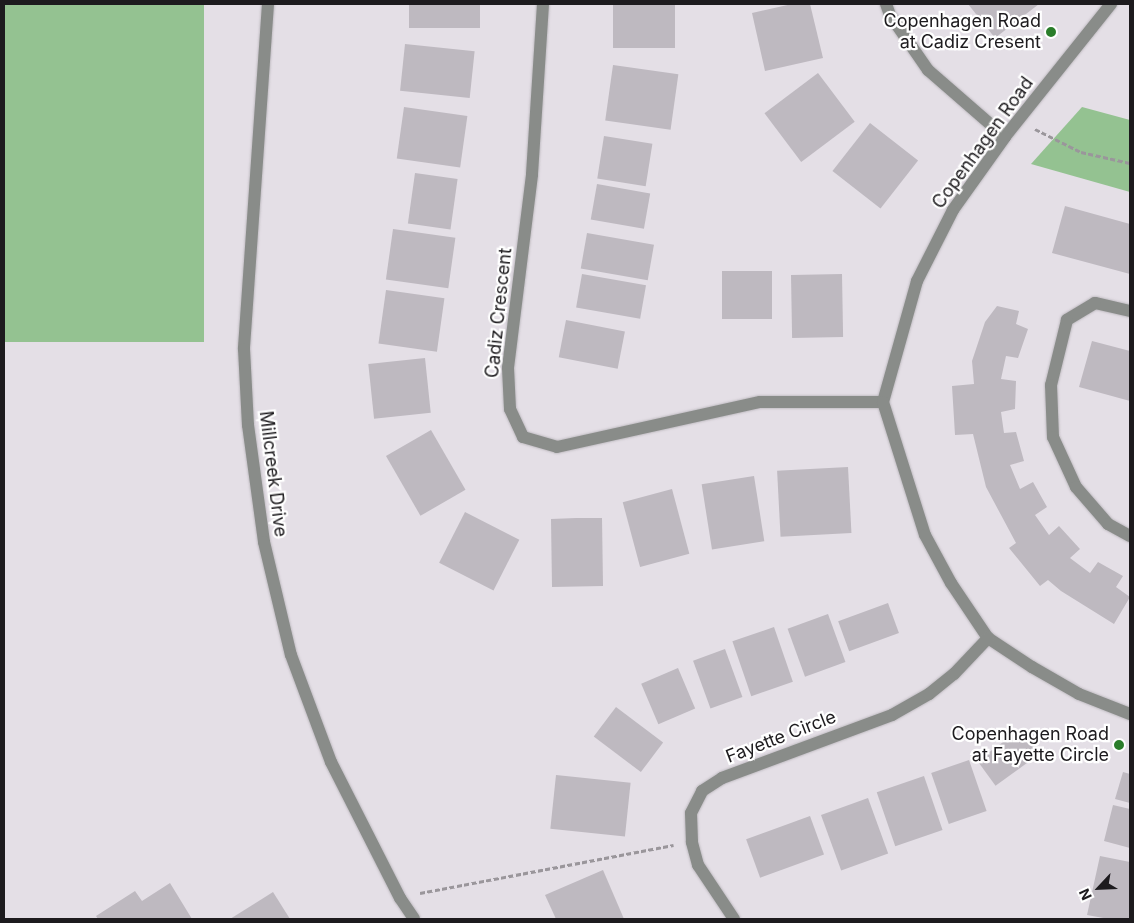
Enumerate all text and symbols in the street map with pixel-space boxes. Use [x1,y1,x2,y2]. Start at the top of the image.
place label: Copenhagen Road at Cadiz Cresent [884,11,1041,54]
marker: Copenhagen Road at Cadiz Cresent [1045,26,1057,38]
street label: Copenhagen Road [928,73,1038,213]
street label: Cadiz Crescent [481,247,517,379]
street label: Millcreek Drive [255,410,291,538]
street label: Fayette Circle [723,706,839,768]
place label: Copenhagen Road at Fayette Circle [952,724,1109,766]
marker: Copenhagen Road at Fayette Circle [1113,739,1125,751]
north arrow [1074,863,1124,913]
text: N [1075,886,1095,903]

